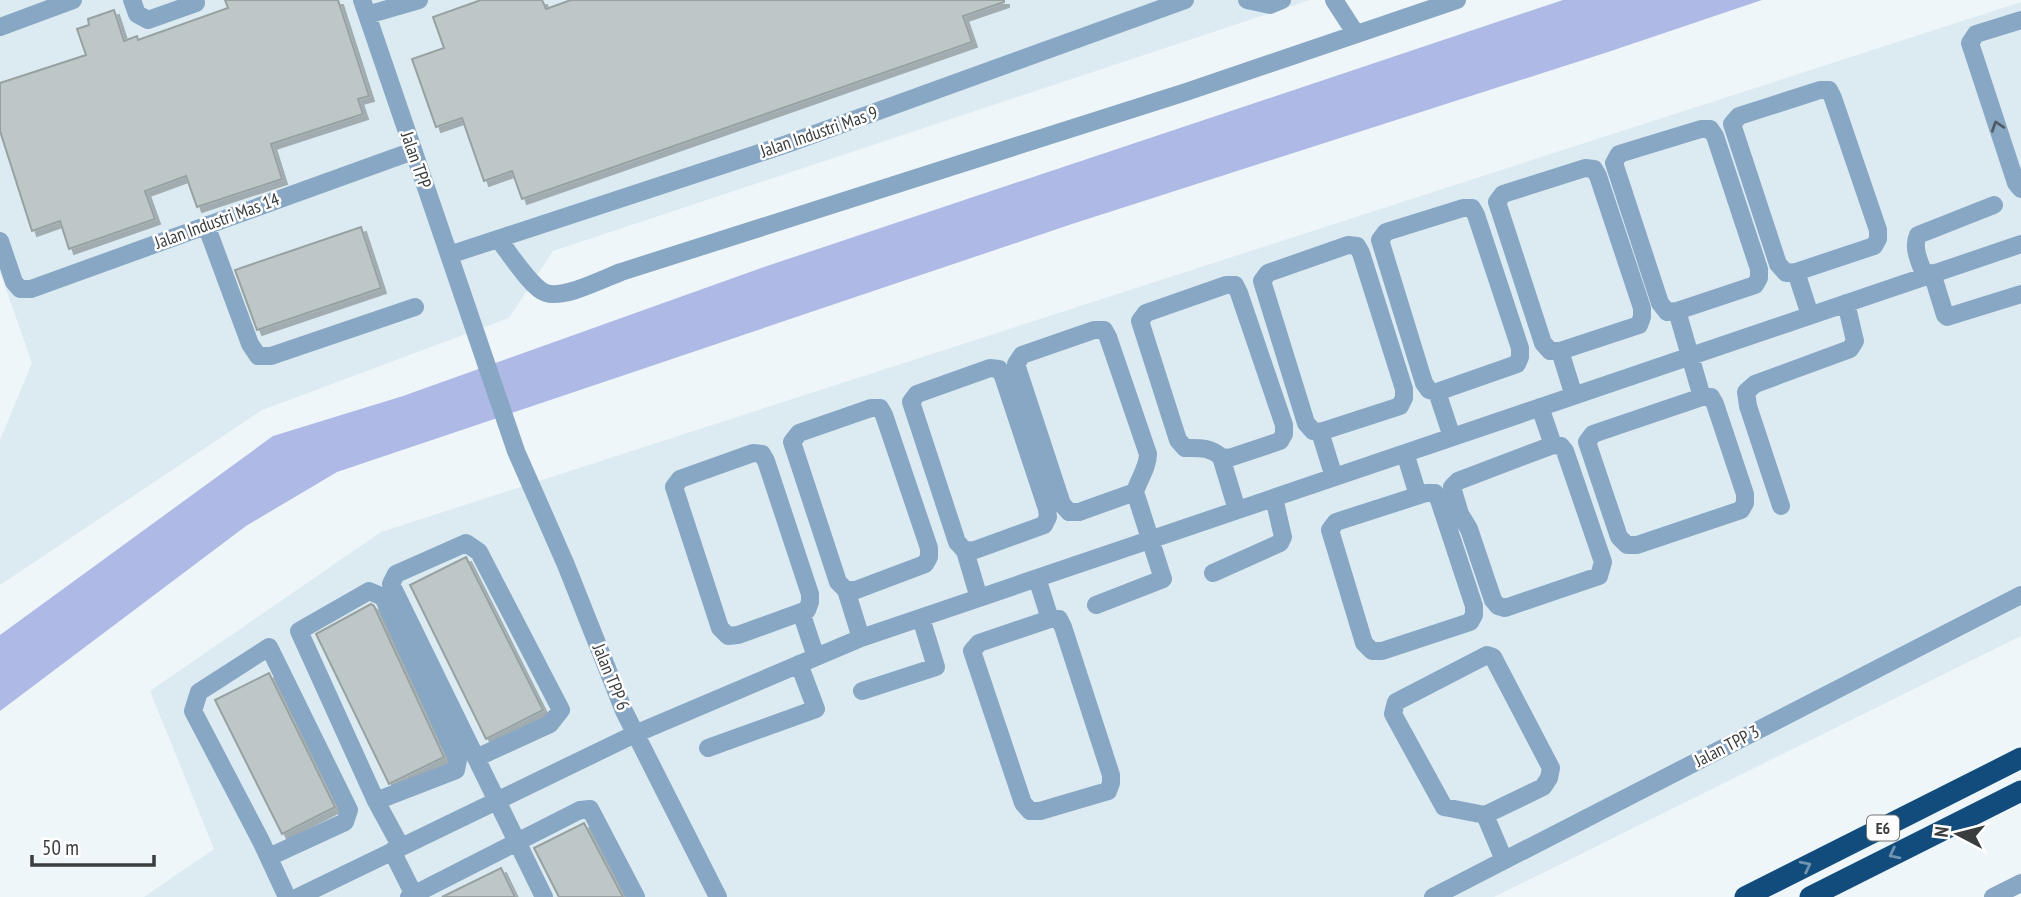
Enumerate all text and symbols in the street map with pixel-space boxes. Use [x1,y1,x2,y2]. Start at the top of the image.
street label: Jalan Industri Mas 9 [756,101,881,163]
one-way arrow [1991,120,2005,133]
street label: Jalan TPP [396,128,437,191]
street label: Jalan Industri Mas 14 [150,187,282,254]
street label: Jalan TPP 6 [587,639,635,713]
street label: Jalan TPP 3 [1690,719,1763,772]
north arrow [1923,799,1993,869]
road number: E6 [1867,816,1899,841]
scale bar [32,824,154,868]
text: N [1929,825,1954,838]
text: 50 m [42,834,79,861]
one-way arrow [1889,846,1901,860]
one-way arrow [1798,861,1811,875]

